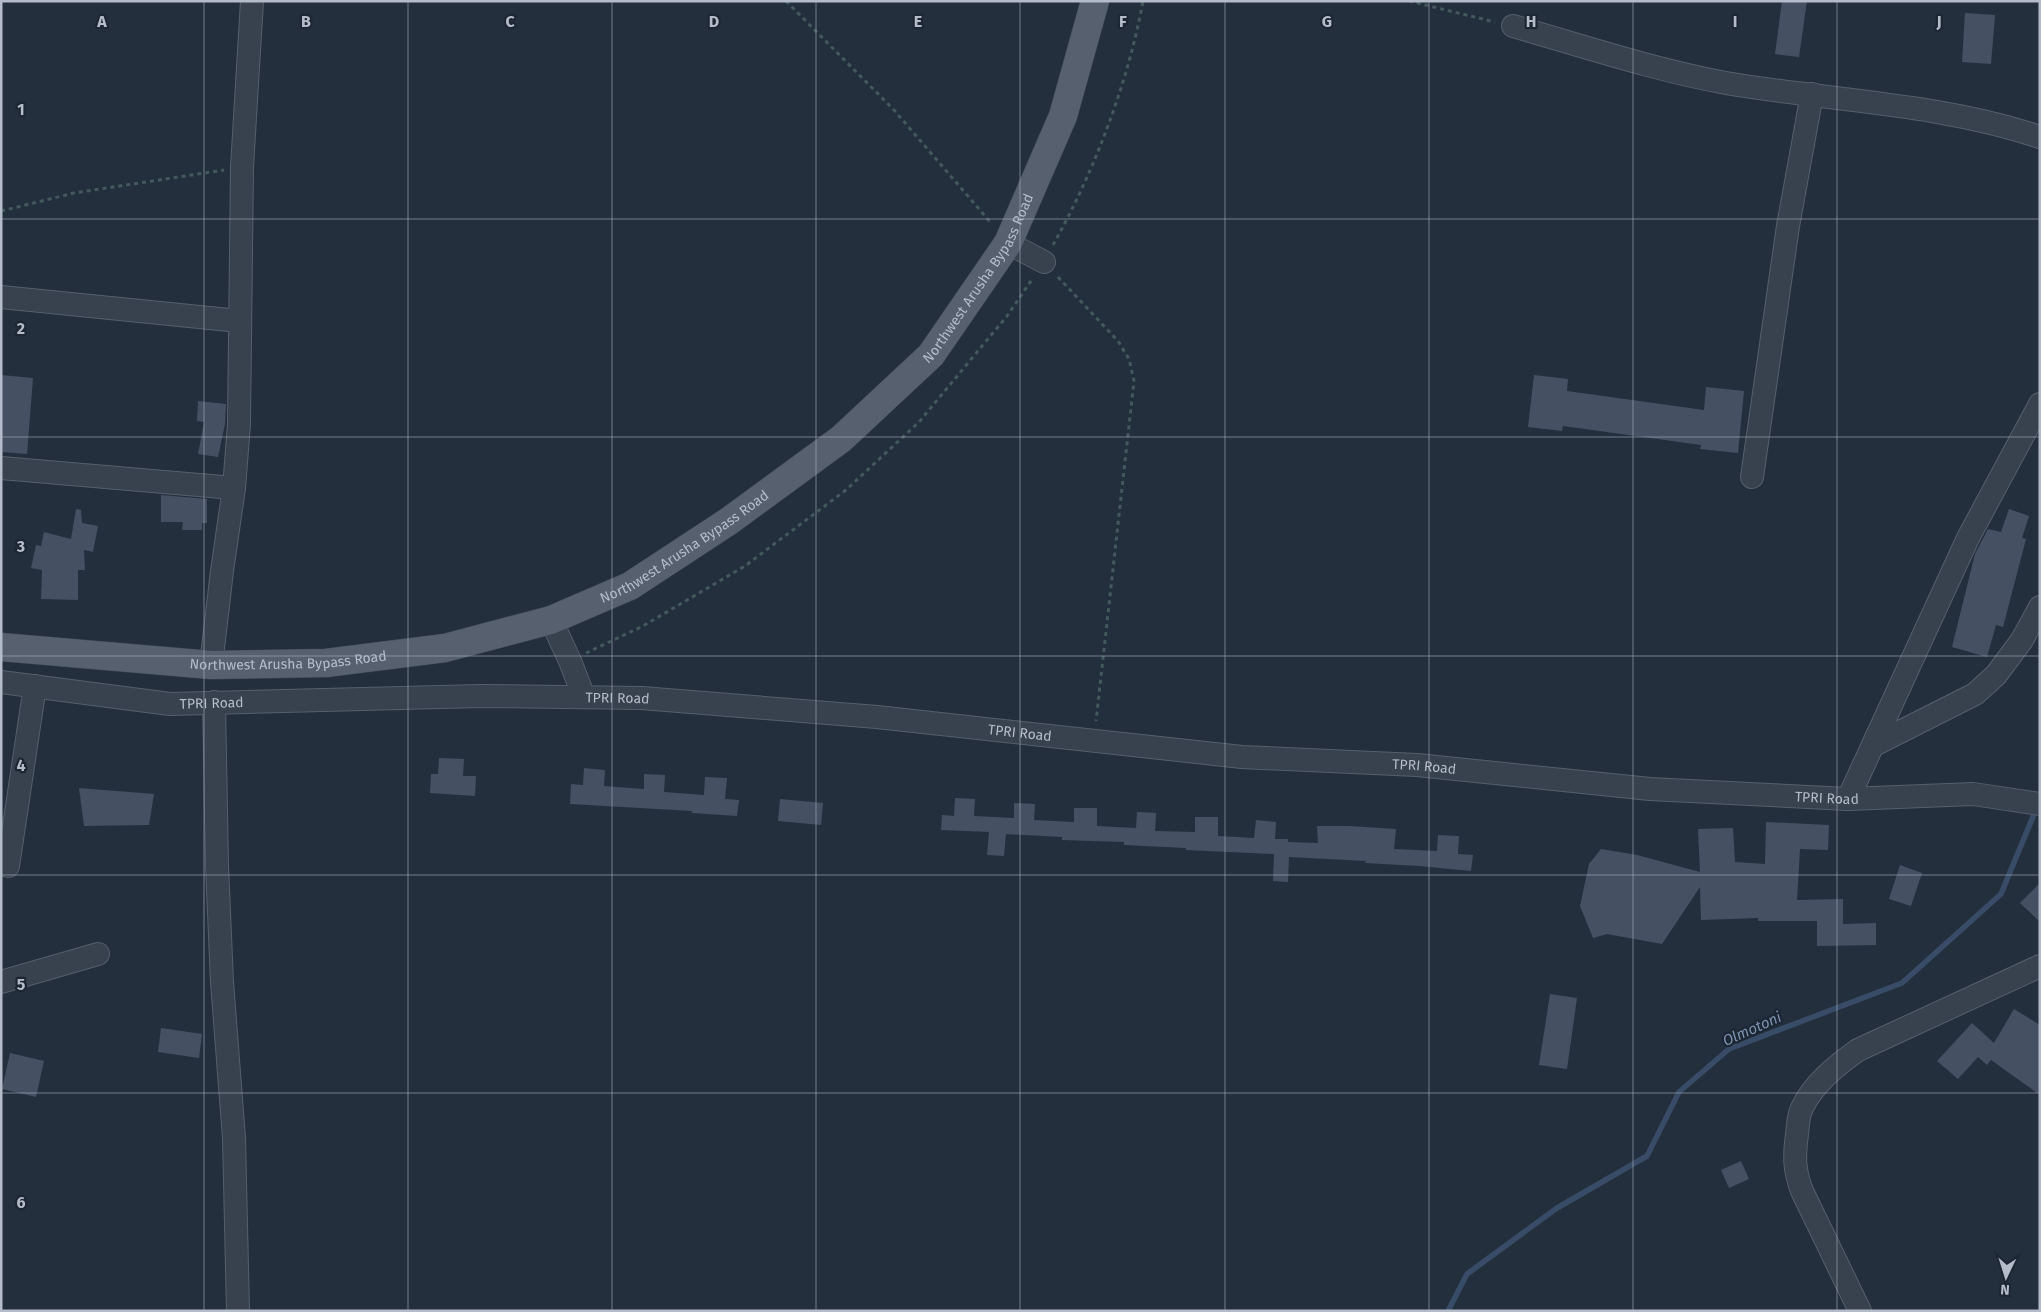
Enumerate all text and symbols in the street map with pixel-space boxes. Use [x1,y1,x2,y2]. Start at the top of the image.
text: A [96,12,107,31]
text: B [301,12,311,31]
text: C [505,12,515,31]
text: D [709,12,719,31]
text: E [914,12,922,31]
text: F [1119,12,1127,31]
text: G [1322,12,1332,31]
text: H [1526,12,1536,31]
text: I [1733,12,1737,31]
text: J [1935,12,1942,31]
text: 1 [17,100,25,119]
street label: Northwest Arusha Bypass Road [919,191,1037,367]
text: 2 [17,319,25,338]
street label: Northwest Arusha Bypass Road [597,486,772,606]
text: 3 [16,537,25,556]
street label: Northwest Arusha Bypass Road [189,647,387,674]
street label: TPRI Road [585,689,650,707]
street label: TPRI Road [179,694,244,712]
street label: TPRI Road [987,721,1053,745]
street label: TPRI Road [1392,755,1457,777]
text: 4 [16,756,26,775]
street label: TPRI Road [1794,788,1859,808]
text: 5 [17,975,26,994]
water label: Olmotoni [1720,1008,1784,1050]
text: 6 [16,1193,26,1212]
north arrow [1981,1252,2031,1302]
text: N [2000,1281,2010,1298]

